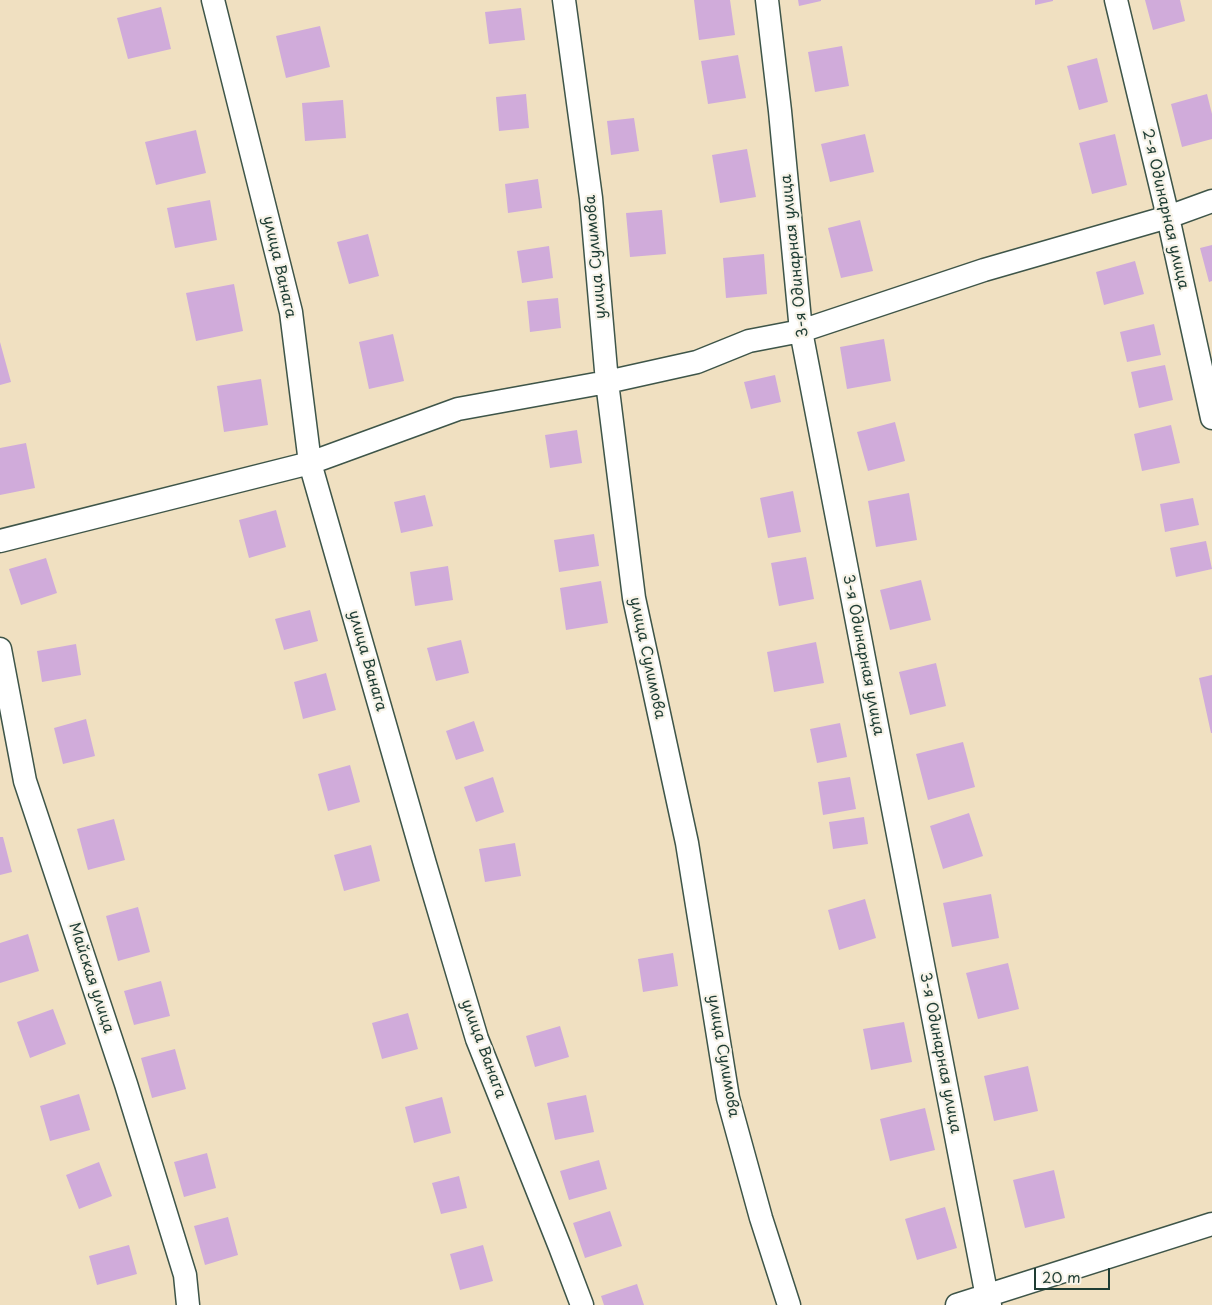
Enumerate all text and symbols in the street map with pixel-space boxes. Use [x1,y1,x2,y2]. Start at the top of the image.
street label: 2-я Одинарная улица [1138,127,1192,291]
street label: 3-я Одинарная улица [777,174,813,338]
street label: улица Сулимова [582,194,610,320]
street label: улица Ванага [259,214,299,320]
street label: 3-я Одинарная улица [839,573,887,737]
street label: улица Сулимова [625,595,669,721]
street label: улица Ванага [344,608,390,714]
street label: Майская улица [65,920,117,1036]
street label: 3-я Одинарная улица [916,971,964,1135]
street label: улица Сулимова [703,993,743,1119]
street label: улица Ванага [457,997,509,1101]
scale bar [1037,1258,1113,1290]
text: 20 m [1042,1265,1081,1288]

